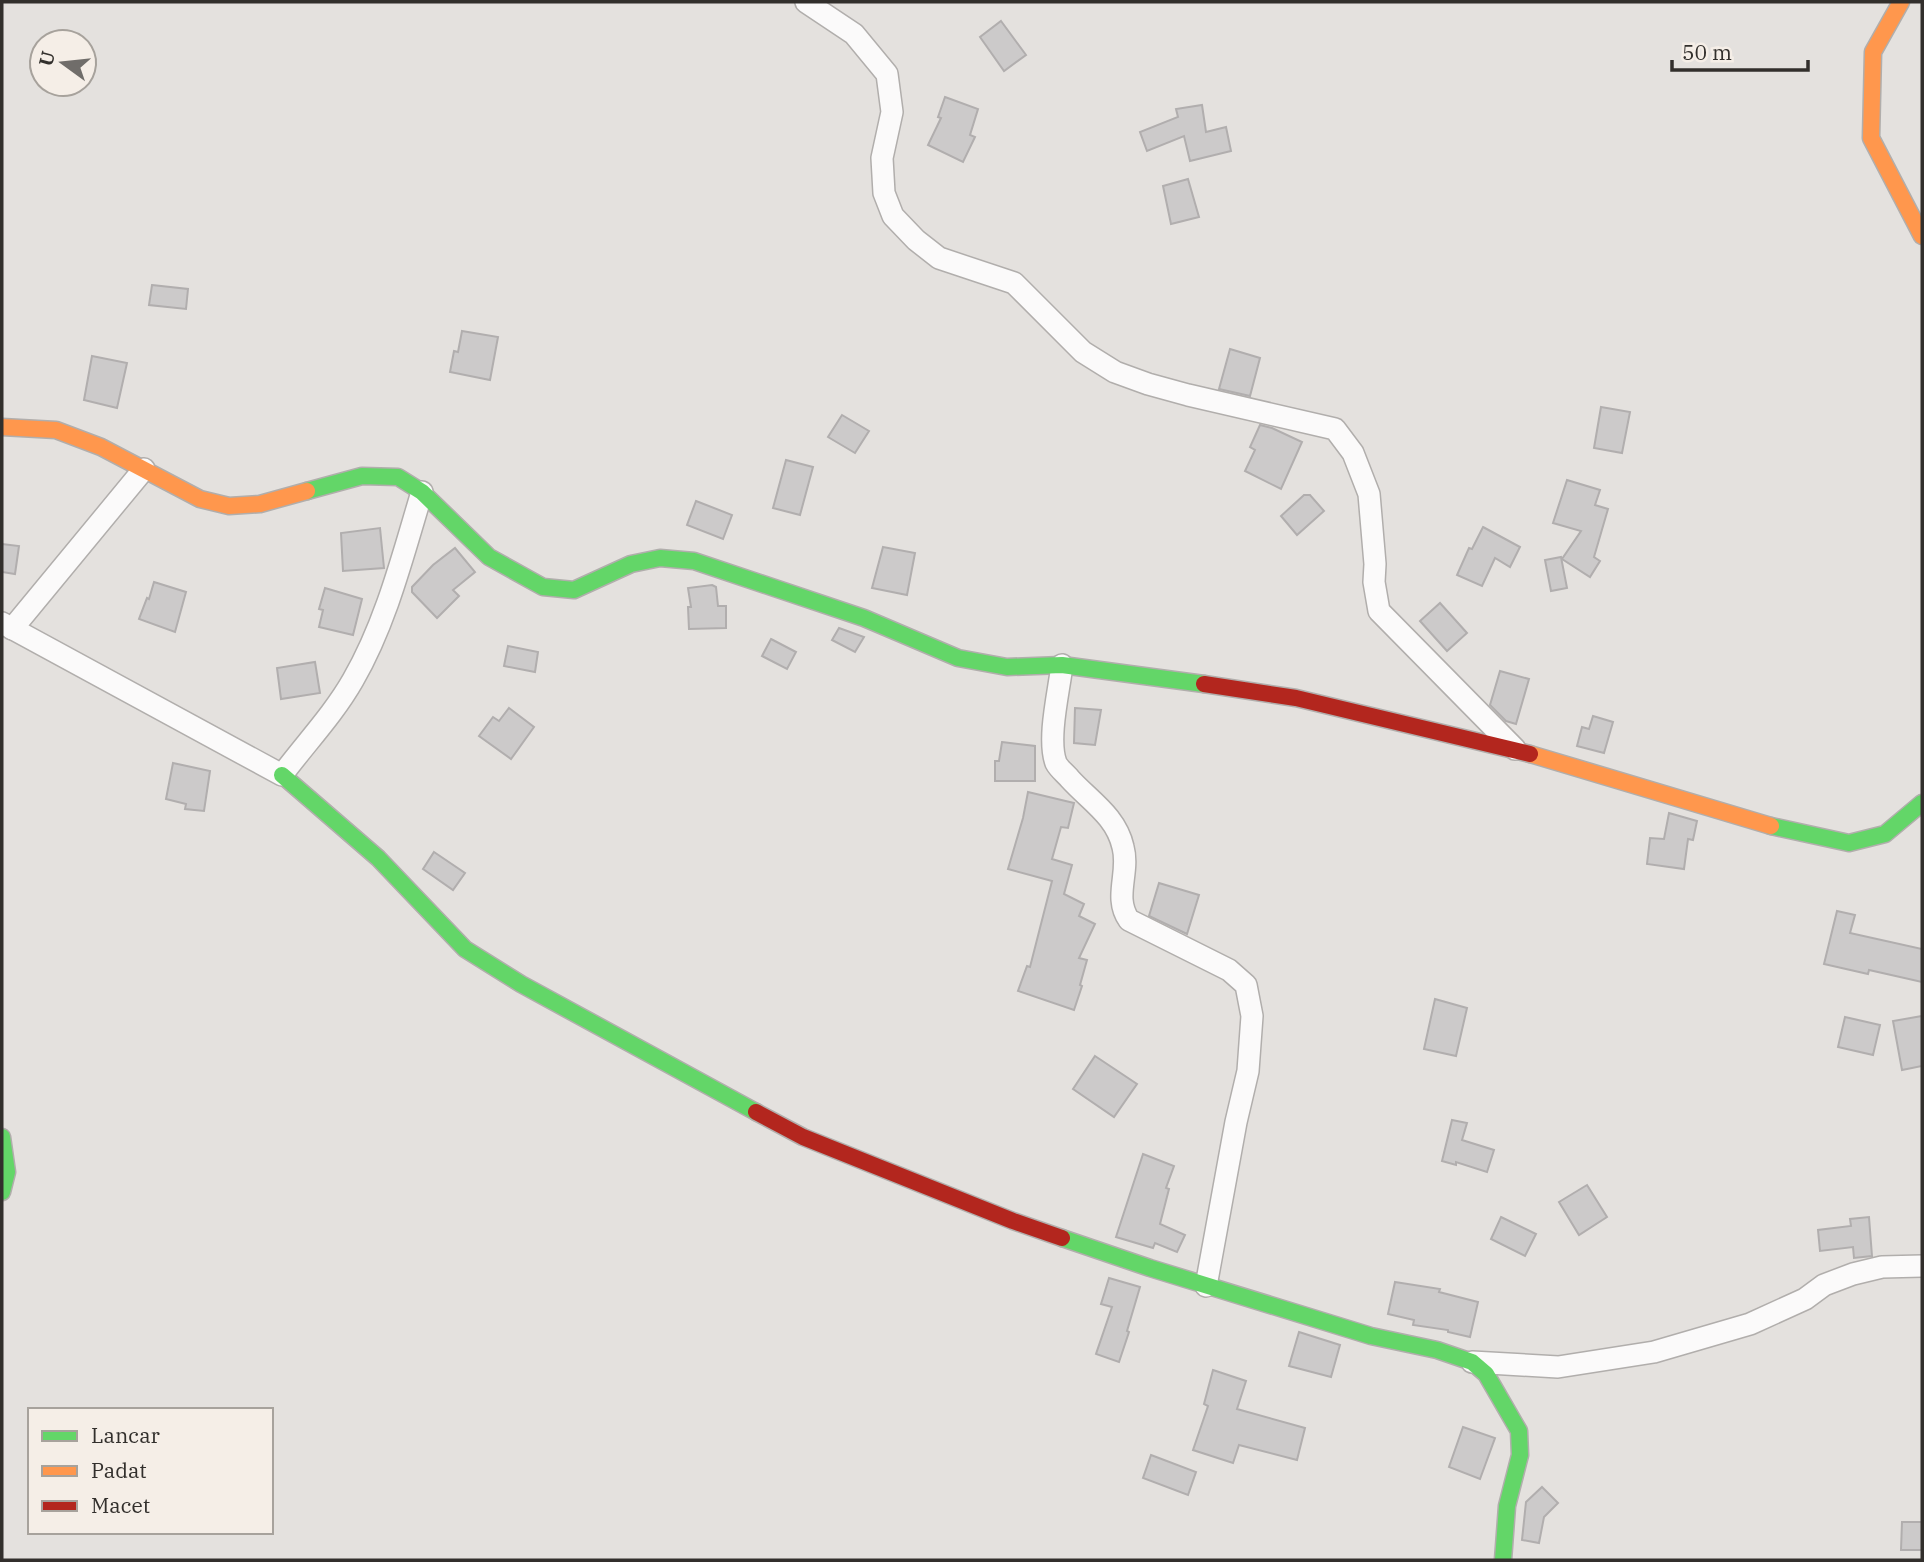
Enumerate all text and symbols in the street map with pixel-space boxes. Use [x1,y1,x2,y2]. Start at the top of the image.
north arrow [28,28,98,98]
scale bar [1672,28,1808,72]
text: 50 m [1682,38,1732,66]
text: U [33,48,60,69]
legend [28,1408,273,1534]
text: Lancar [91,1421,161,1449]
text: Padat [91,1456,147,1484]
text: Macet [91,1491,150,1519]

